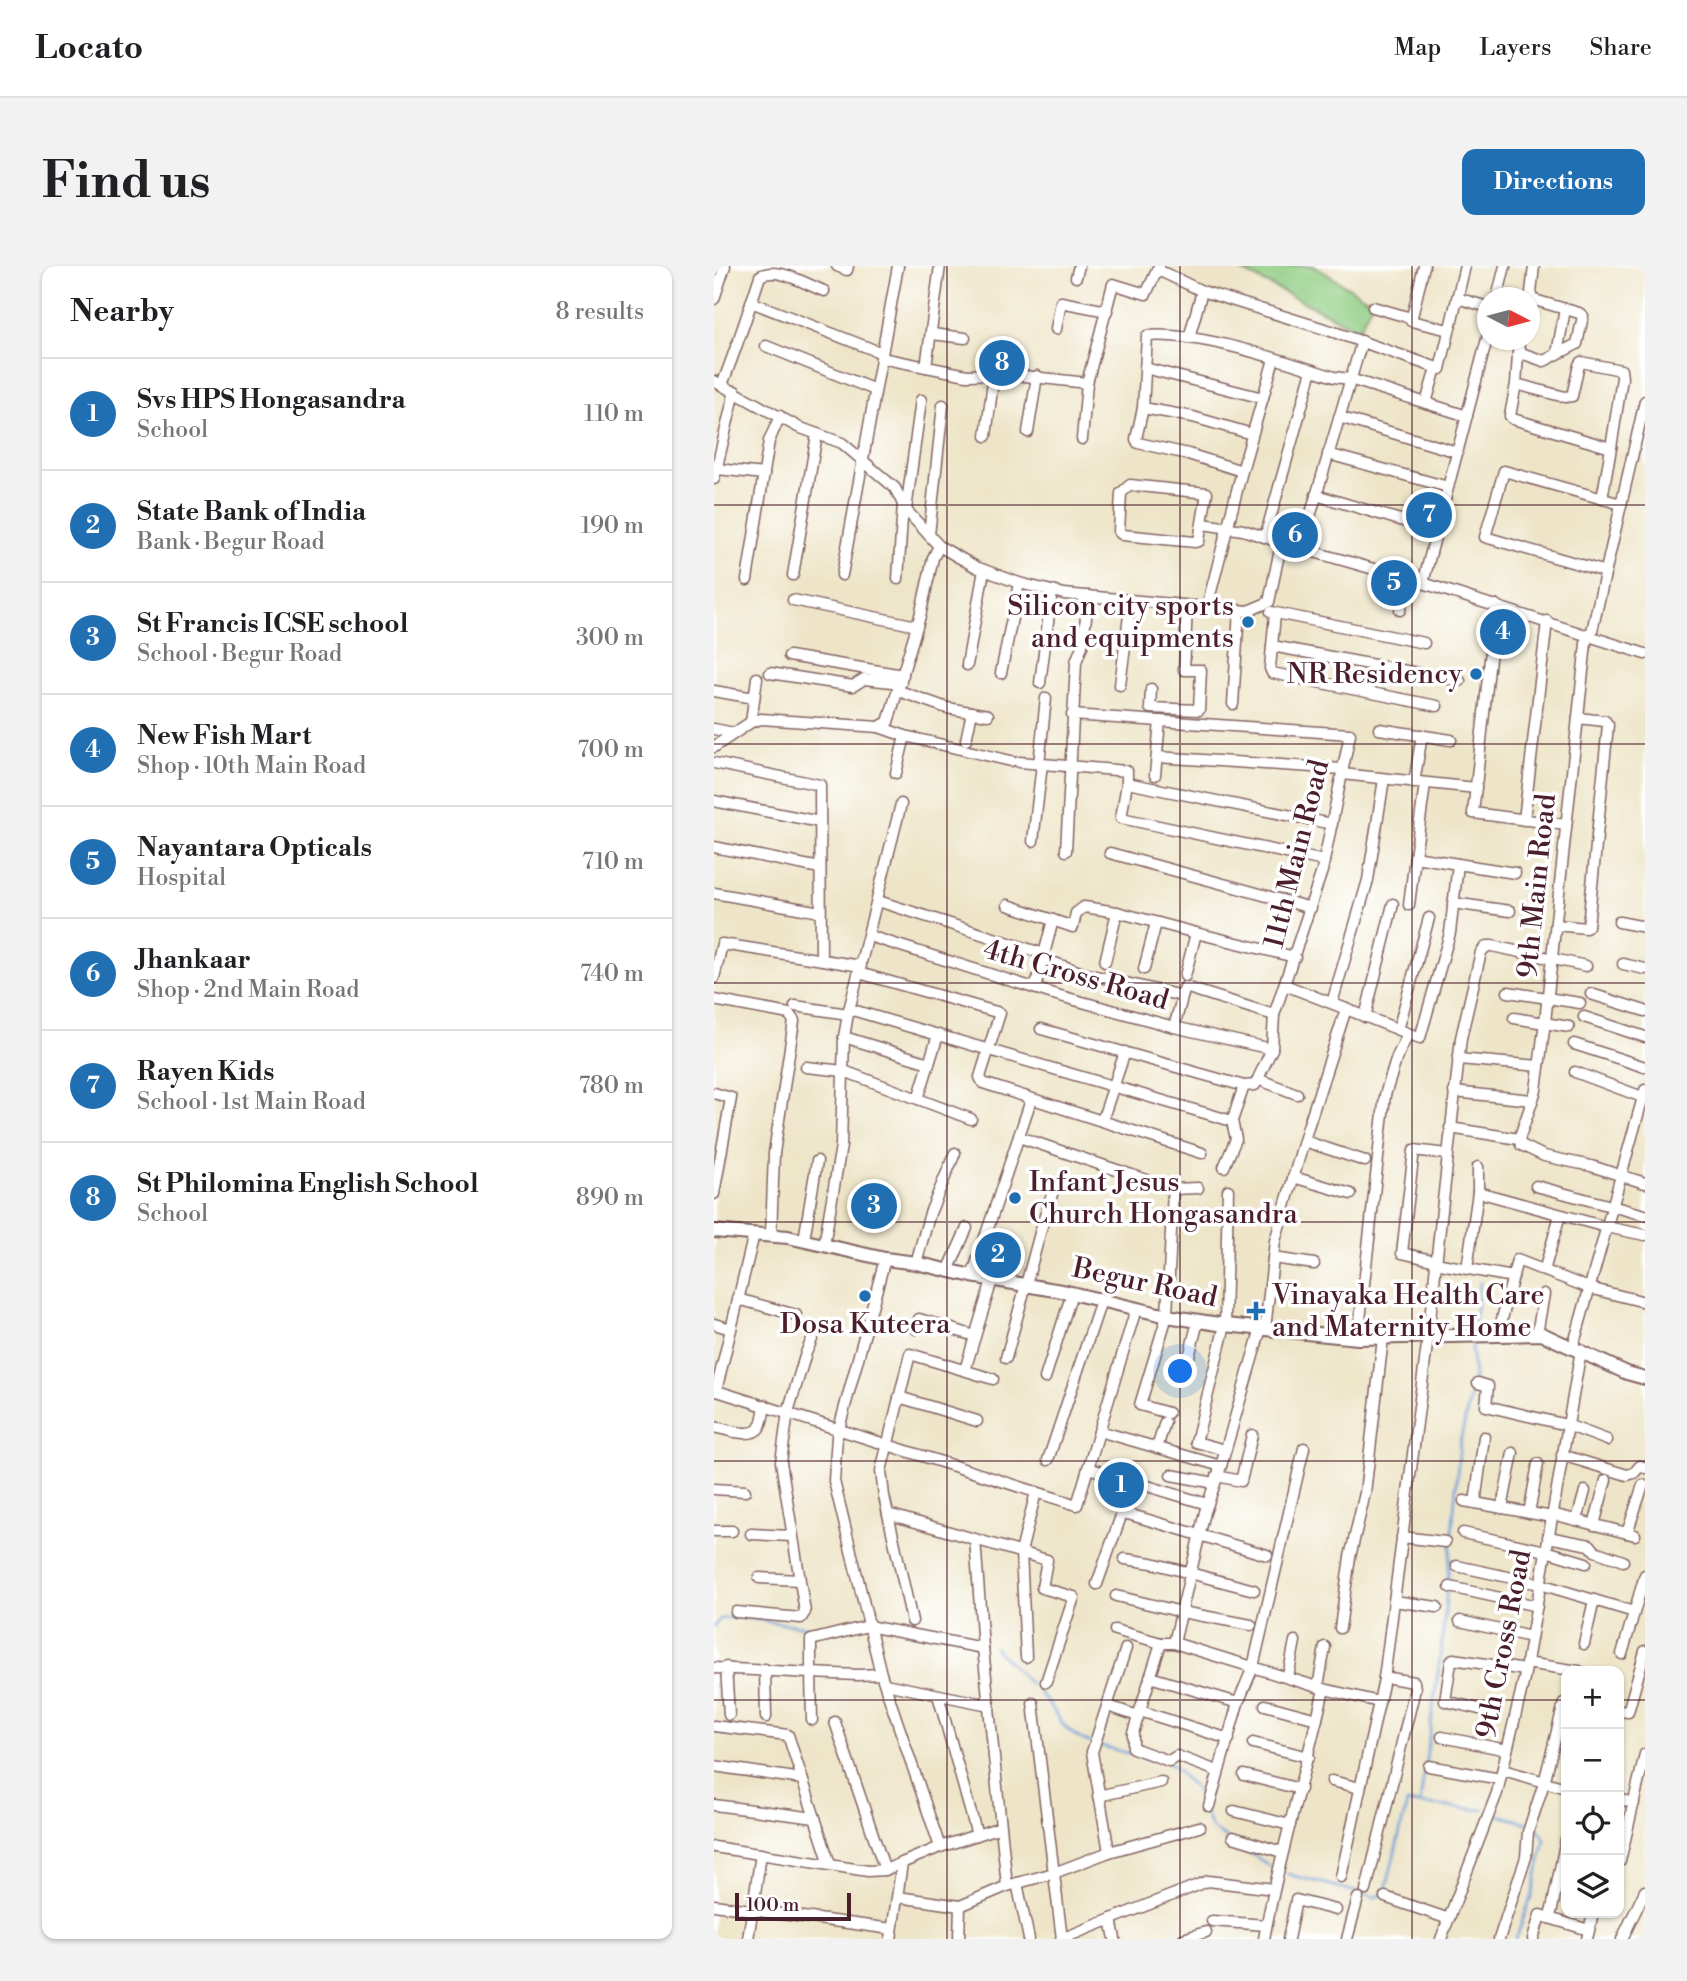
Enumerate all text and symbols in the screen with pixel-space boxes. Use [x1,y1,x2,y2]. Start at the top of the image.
text: Locato [35,28,143,69]
text: Map [1394,33,1441,63]
text: Layers [1479,33,1551,63]
text: Share [1589,33,1652,63]
button: Directions [1462,149,1645,215]
text: Find us [42,152,211,213]
north arrow [1477,287,1540,350]
text: Nearby [70,293,174,331]
text: 8 results [556,298,644,326]
pin: 8 [979,337,1025,389]
text: Svs HPS Hongasandra [137,384,406,416]
text: 1 [87,400,99,428]
text: 110 m [584,400,644,428]
text: School [137,416,208,444]
pin: 7 [1406,489,1452,541]
text: State Bank of India [137,496,366,528]
pin: 6 [1272,509,1318,561]
text: 2 [86,512,100,540]
text: 190 m [581,512,644,540]
text: Bank · Begur Road [137,528,325,556]
pin: 5 [1371,557,1417,609]
place label: Silicon city sports and equipments [1007,589,1234,656]
pin: 4 [1480,606,1526,658]
text: St Francis ICSE school [137,608,408,640]
marker: Silicon city sports and equipments [1240,614,1256,630]
text: 3 [86,624,100,652]
text: 300 m [576,624,644,652]
text: School · Begur Road [137,640,342,668]
place label: NR Residency [1287,657,1462,692]
marker: NR Residency [1468,666,1484,682]
text: New Fish Mart [137,720,312,752]
text: 4 [85,736,101,764]
text: 700 m [578,736,644,764]
text: Shop · 10th Main Road [137,752,366,780]
street label: 11th Main Road [1257,756,1337,952]
street label: 9th Main Road [1510,792,1564,980]
text: Nayantara Opticals [137,832,372,864]
text: 5 [86,848,100,876]
text: 710 m [582,848,644,876]
text: Hospital [137,864,226,892]
street label: 4th Cross Road [979,932,1173,1018]
text: Jhankaar [137,944,251,976]
text: 6 [86,960,100,988]
text: 740 m [580,960,644,988]
text: Shop · 2nd Main Road [137,976,359,1004]
text: Rayen Kids [137,1056,274,1088]
text: 7 [86,1072,100,1100]
text: 780 m [579,1072,644,1100]
text: School · 1st Main Road [137,1088,366,1116]
place label: Infant Jesus Church Hongasandra [1029,1165,1299,1232]
text: St Philomina English School [137,1168,478,1200]
pin: 3 [851,1180,897,1232]
text: 8 [86,1184,100,1212]
text: 890 m [576,1184,644,1212]
marker: Infant Jesus Church Hongasandra [1007,1190,1023,1206]
text: School [137,1200,208,1228]
pin: 2 [975,1229,1021,1281]
street label: Begur Road [1068,1250,1221,1315]
place label: Vinayaka Health Care and Maternity Home [1271,1278,1545,1345]
marker: Dosa Kuteera [857,1288,873,1304]
marker: Vinayaka Health Care and Maternity Home [1246,1301,1266,1321]
place label: Dosa Kuteera [780,1307,951,1342]
your location [1163,1354,1197,1388]
pin: 1 [1098,1459,1144,1511]
street label: 9th Cross Road [1469,1547,1539,1741]
map controls [1561,1666,1624,1918]
button: + [1561,1666,1624,1729]
button: − [1561,1729,1624,1792]
button: locate [1561,1792,1624,1855]
button: layers [1561,1855,1624,1918]
scale bar [735,1890,850,1922]
text: 100 m [746,1893,799,1917]

